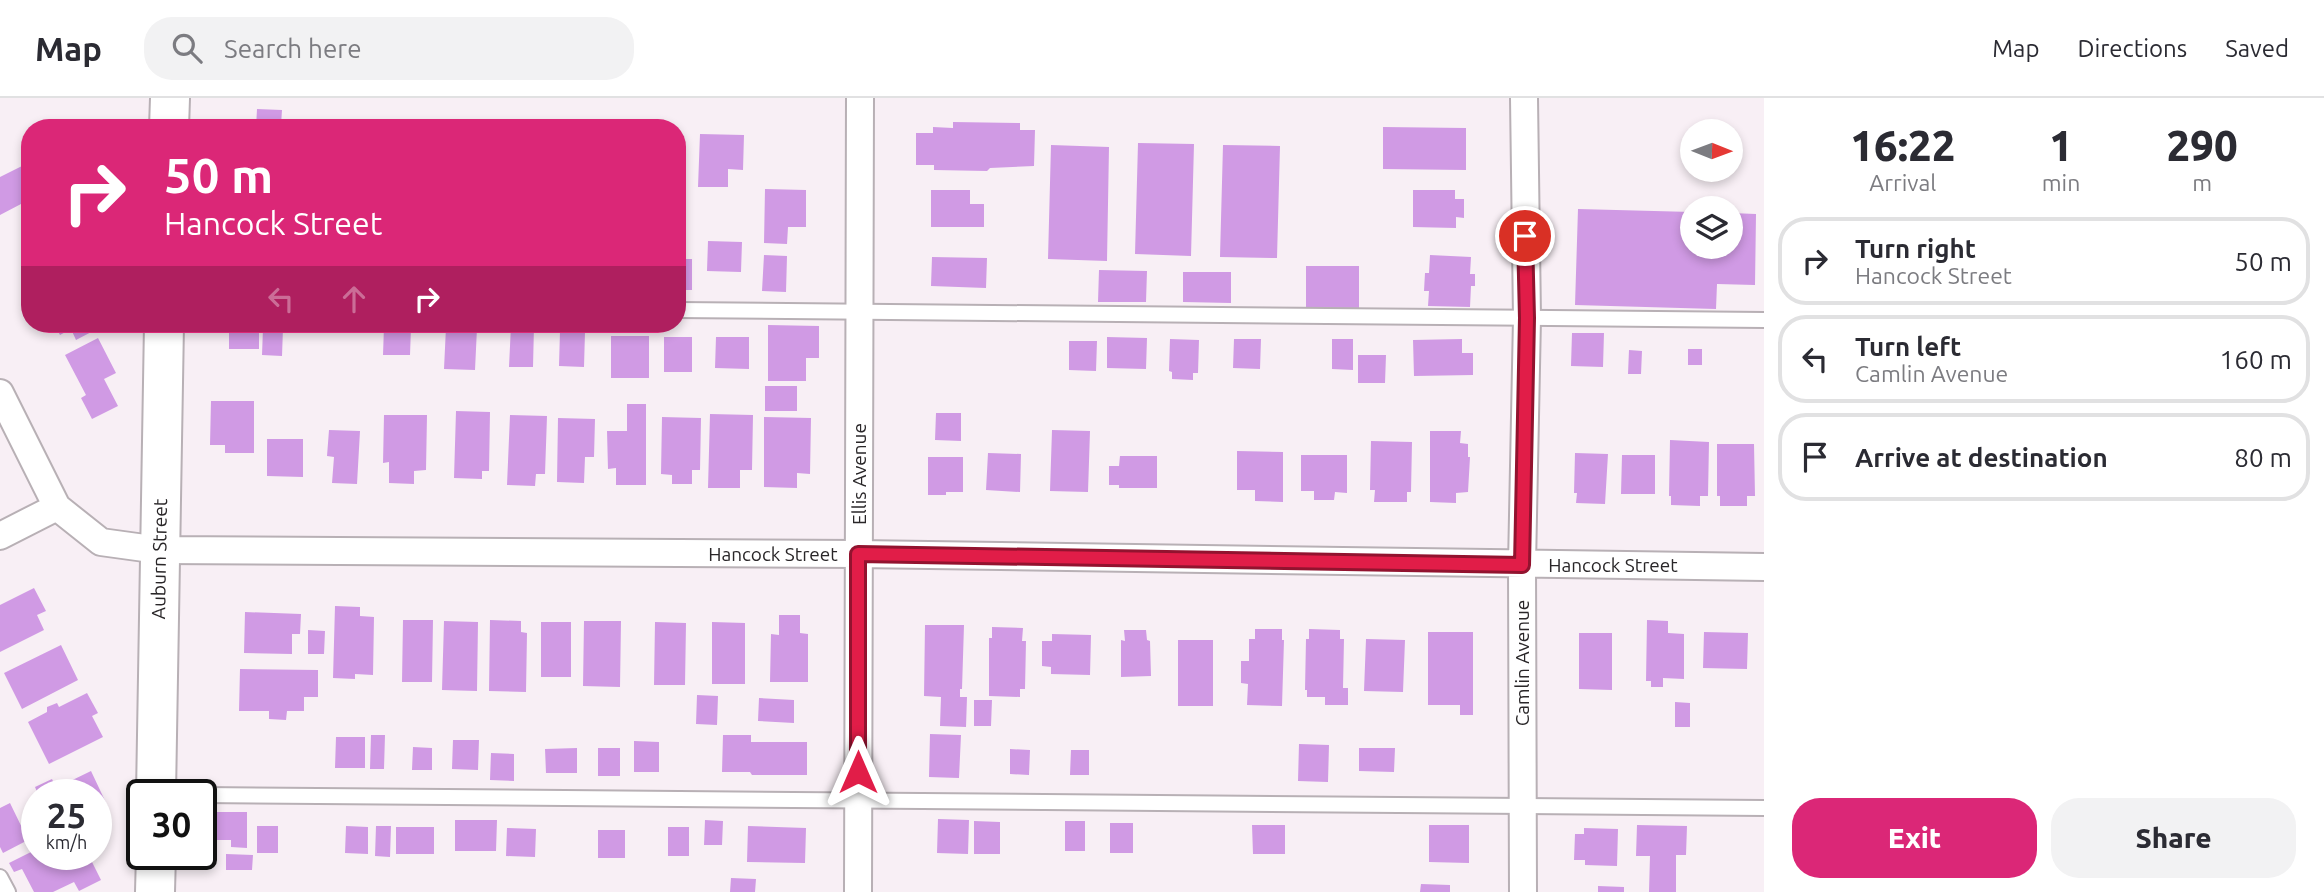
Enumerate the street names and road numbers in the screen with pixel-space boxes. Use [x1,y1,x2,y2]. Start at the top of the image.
street label: Ellis Avenue [848,423,870,525]
street label: Auburn Street [147,498,171,619]
street label: Hancock Street [708,543,838,565]
street label: Hancock Street [1548,554,1678,576]
street label: Camlin Avenue [1511,600,1533,726]

